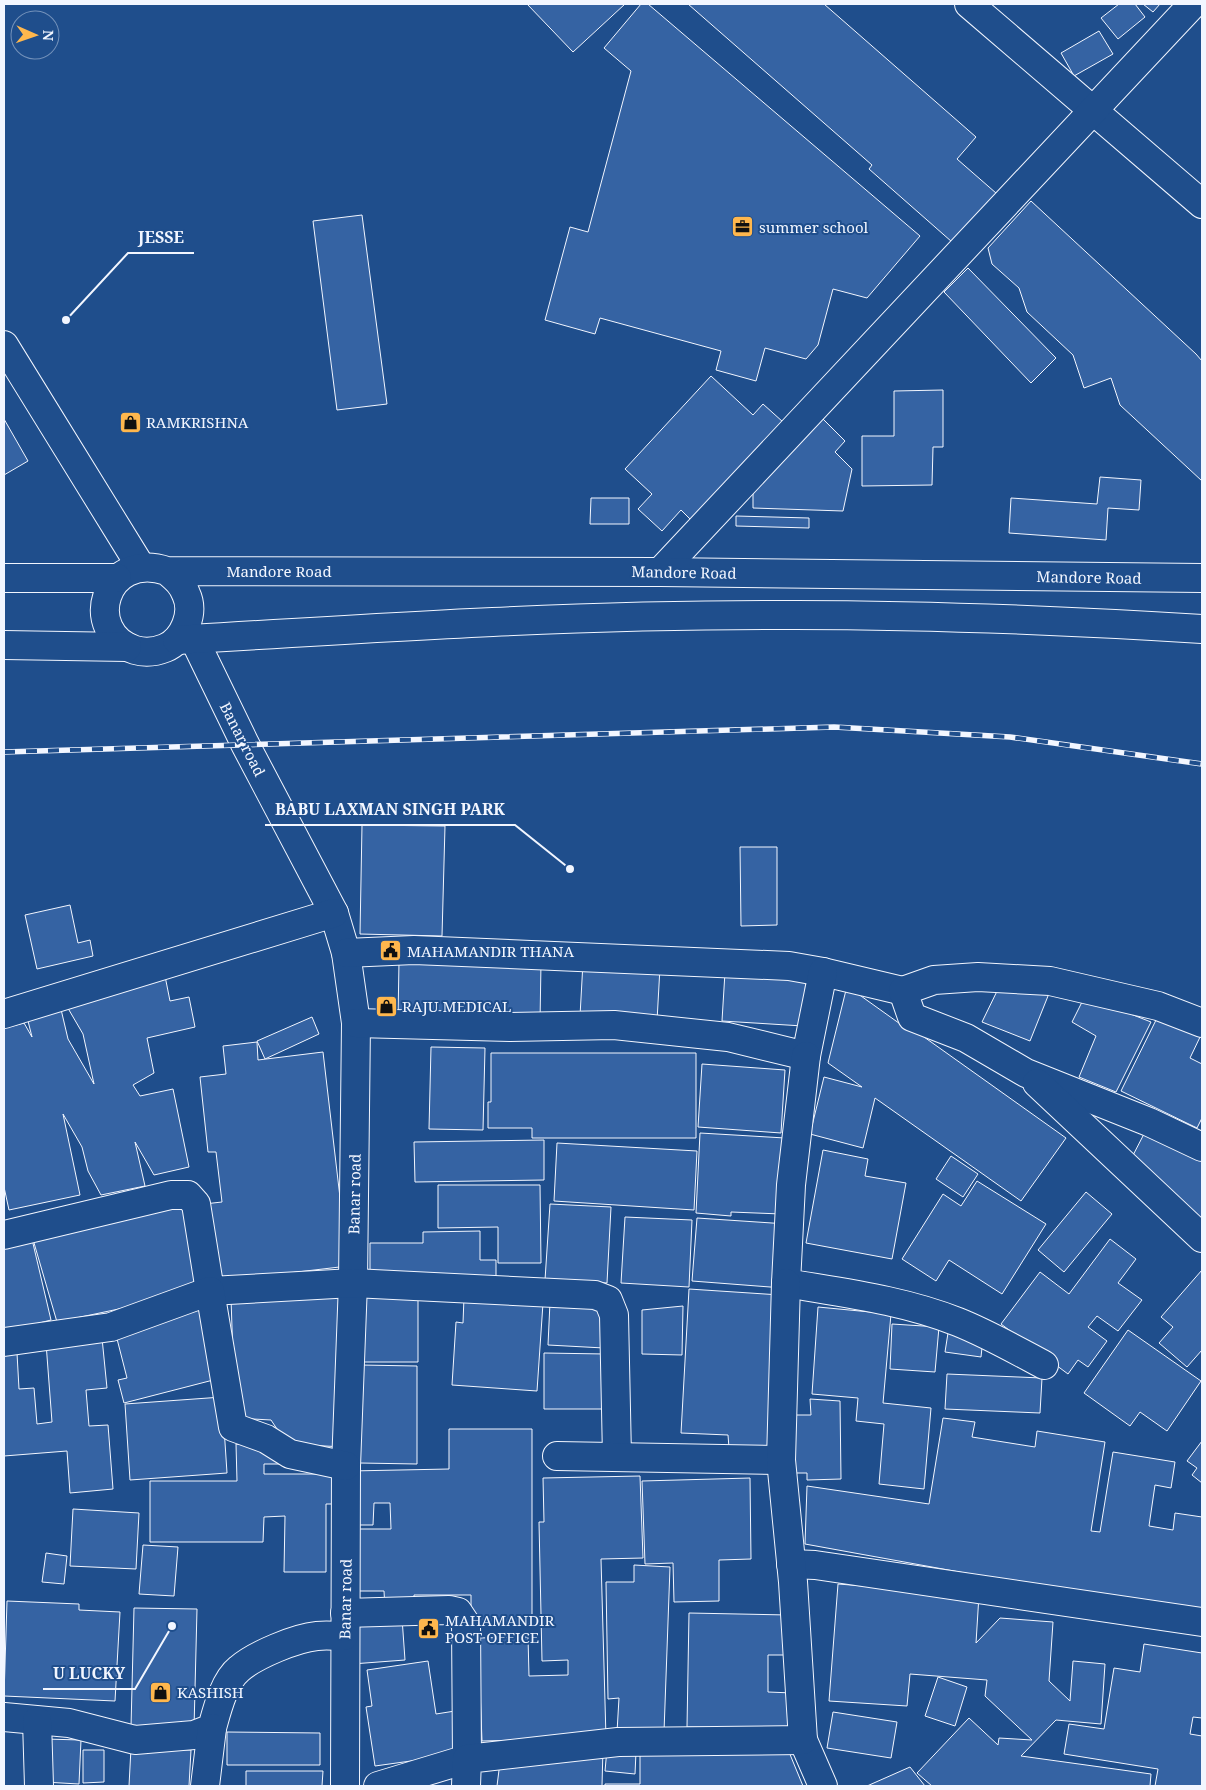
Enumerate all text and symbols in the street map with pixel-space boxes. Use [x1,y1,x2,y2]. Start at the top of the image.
north arrow [10,10,60,60]
text: N [39,30,58,41]
office icon: summer school [731,215,755,239]
place label: summer school [759,217,869,237]
callout: JESSE [128,222,194,253]
text: JESSE [137,226,184,248]
shop icon: RAMKRISHNA [118,410,142,434]
place label: RAMKRISHNA [146,412,249,432]
street label: Mandore Road [226,561,332,581]
street label: Mandore Road [631,561,737,583]
street label: Mandore Road [1036,566,1142,588]
street label: Banar road [216,698,270,780]
callout: BABU LAXMAN SINGH PARK [265,794,515,825]
text: BABU LAXMAN SINGH PARK [275,798,505,820]
public building icon: MAHAMANDIR THANA [379,939,403,963]
place label: MAHAMANDIR THANA [407,941,574,961]
shop icon: RAJU MEDICAL [374,994,398,1018]
place label: RAJU MEDICAL [402,996,511,1016]
street label: Banar road [343,1153,365,1235]
street label: Banar road [334,1558,356,1640]
place label: MAHAMANDIR POST OFFICE [445,1610,555,1647]
public building icon: MAHAMANDIR POST OFFICE [417,1617,441,1641]
callout: U LUCKY [43,1658,135,1689]
text: U LUCKY [53,1662,126,1684]
shop icon: KASHISH [149,1680,173,1704]
place label: KASHISH [177,1682,244,1702]

